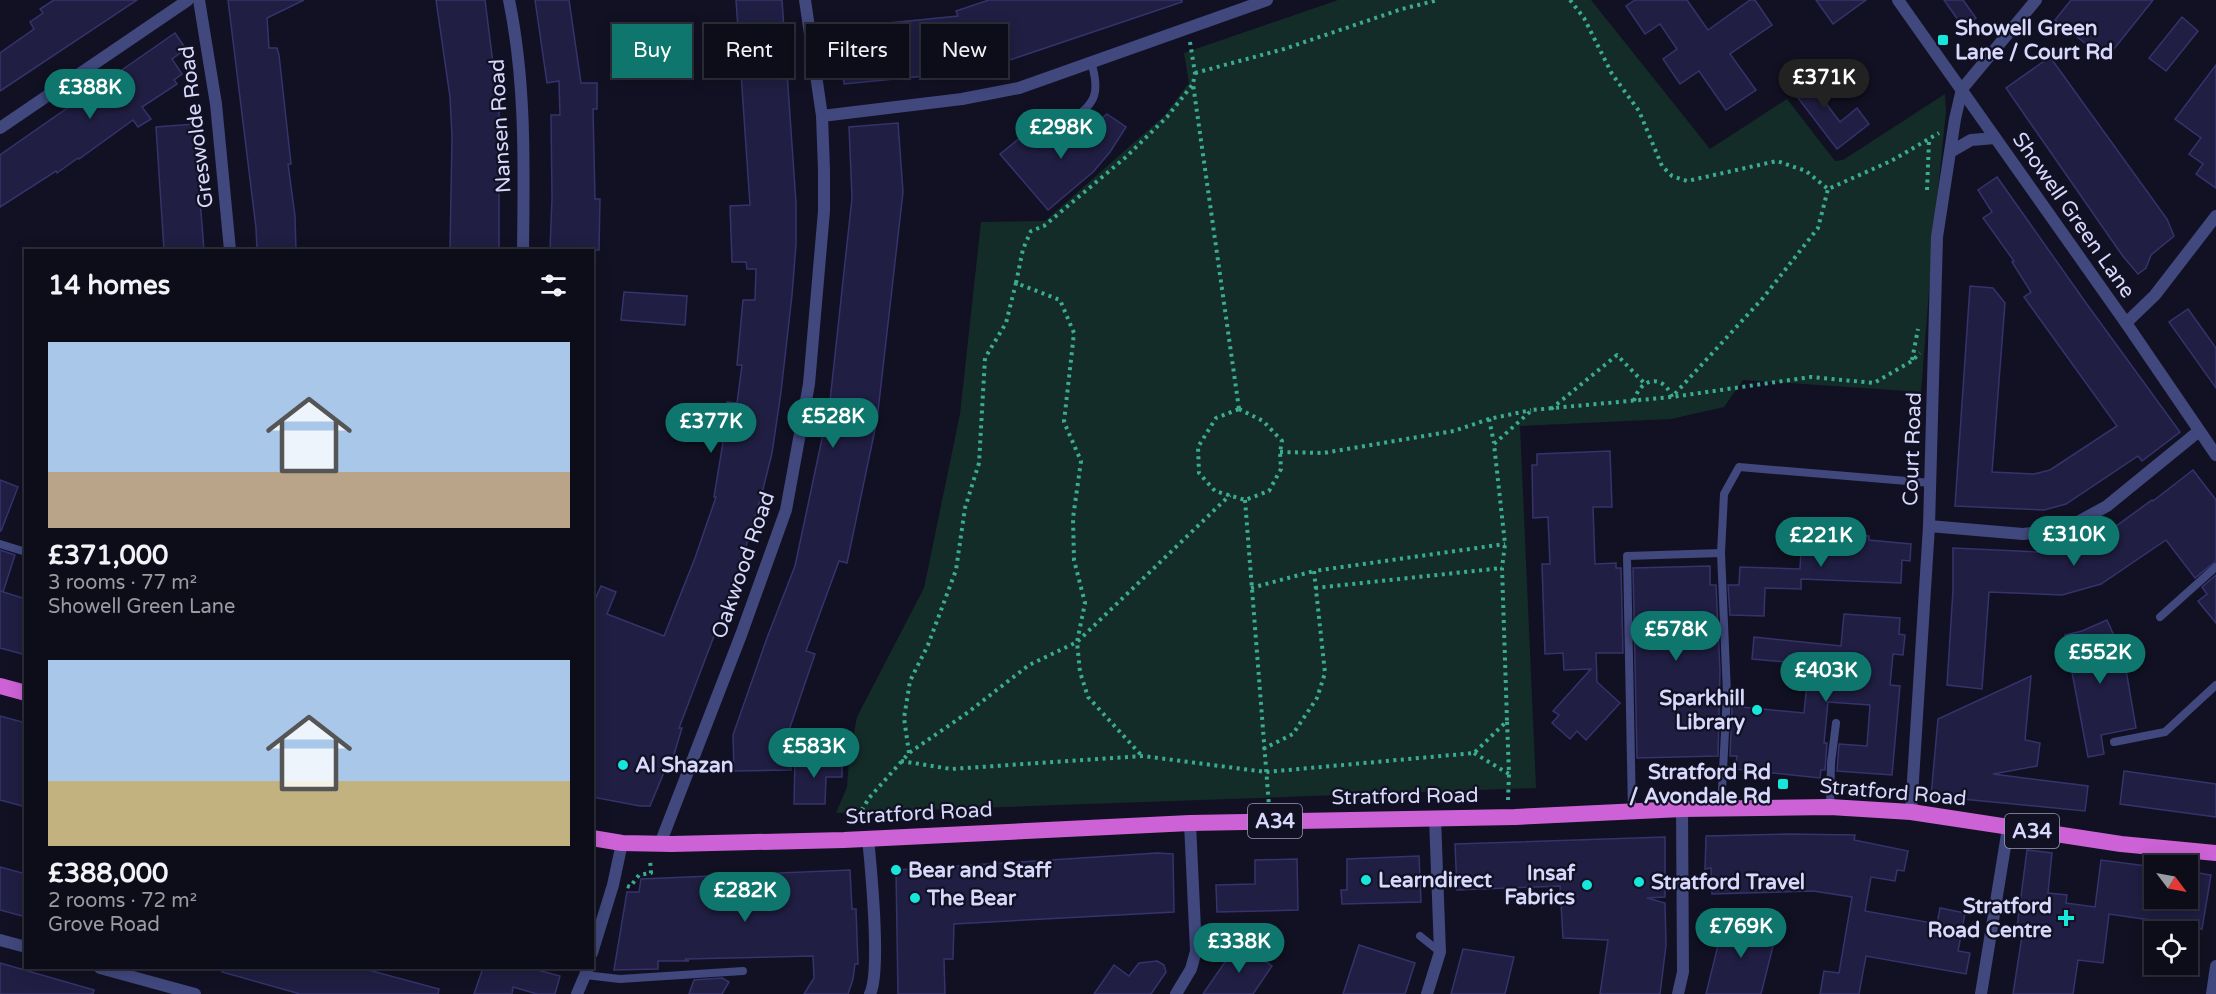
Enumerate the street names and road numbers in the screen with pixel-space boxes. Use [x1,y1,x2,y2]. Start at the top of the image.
street label: Greswolde Road [174,44,219,210]
street label: Nansen Road [484,58,517,194]
street label: Showell Green Lane [2007,128,2140,303]
street label: Court Road [1898,392,1927,506]
street label: Oakwood Road [707,488,780,642]
street label: Stratford Road [1818,774,1968,811]
street label: Stratford Road [1331,783,1479,810]
street label: Stratford Road [845,797,993,830]
road number: A34 [1248,804,1302,838]
road number: A34 [2005,814,2059,848]

